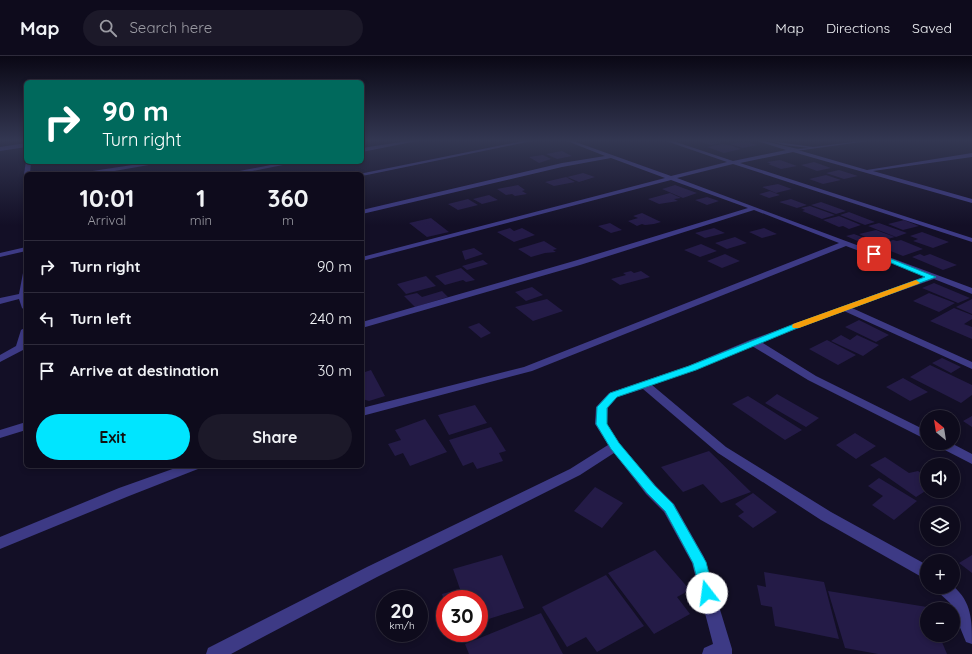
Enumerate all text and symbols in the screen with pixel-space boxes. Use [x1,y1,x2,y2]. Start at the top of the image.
search box [83,10,363,46]
text: Map [20,16,59,40]
icon: search [97,17,119,39]
text: Search here [129,18,212,37]
text: Map [775,19,804,37]
text: Directions [826,19,890,37]
text: Saved [912,19,952,37]
text: 90 m [102,93,169,128]
icon: right [36,96,88,148]
text: Turn right [102,128,182,151]
text: 10:01 [80,183,134,213]
text: 1 [196,183,206,213]
text: 360 [268,183,308,213]
text: Arrival [87,212,126,228]
text: min [190,212,212,228]
text: m [282,212,294,228]
pin [857,237,891,271]
icon: arrive [863,243,885,265]
icon: right [36,256,58,278]
text: Turn right [70,257,141,276]
text: 90 m [317,257,352,276]
icon: left [36,308,58,330]
text: Turn left [70,309,132,328]
text: 240 m [309,309,352,328]
icon: arrive [36,360,58,382]
text: Arrive at destination [70,361,219,380]
text: 30 m [317,361,352,380]
north arrow [920,410,960,450]
map controls [920,410,960,642]
button: Exit [36,414,190,460]
button: Share [198,414,352,460]
button: sound [920,458,960,498]
button: layers [920,506,960,546]
button: + [920,554,960,594]
position arrow [686,572,728,614]
speed limit sign: 30 [436,590,488,642]
text: 20 [390,598,414,623]
button: − [920,602,960,642]
text: km/h [389,619,415,632]

